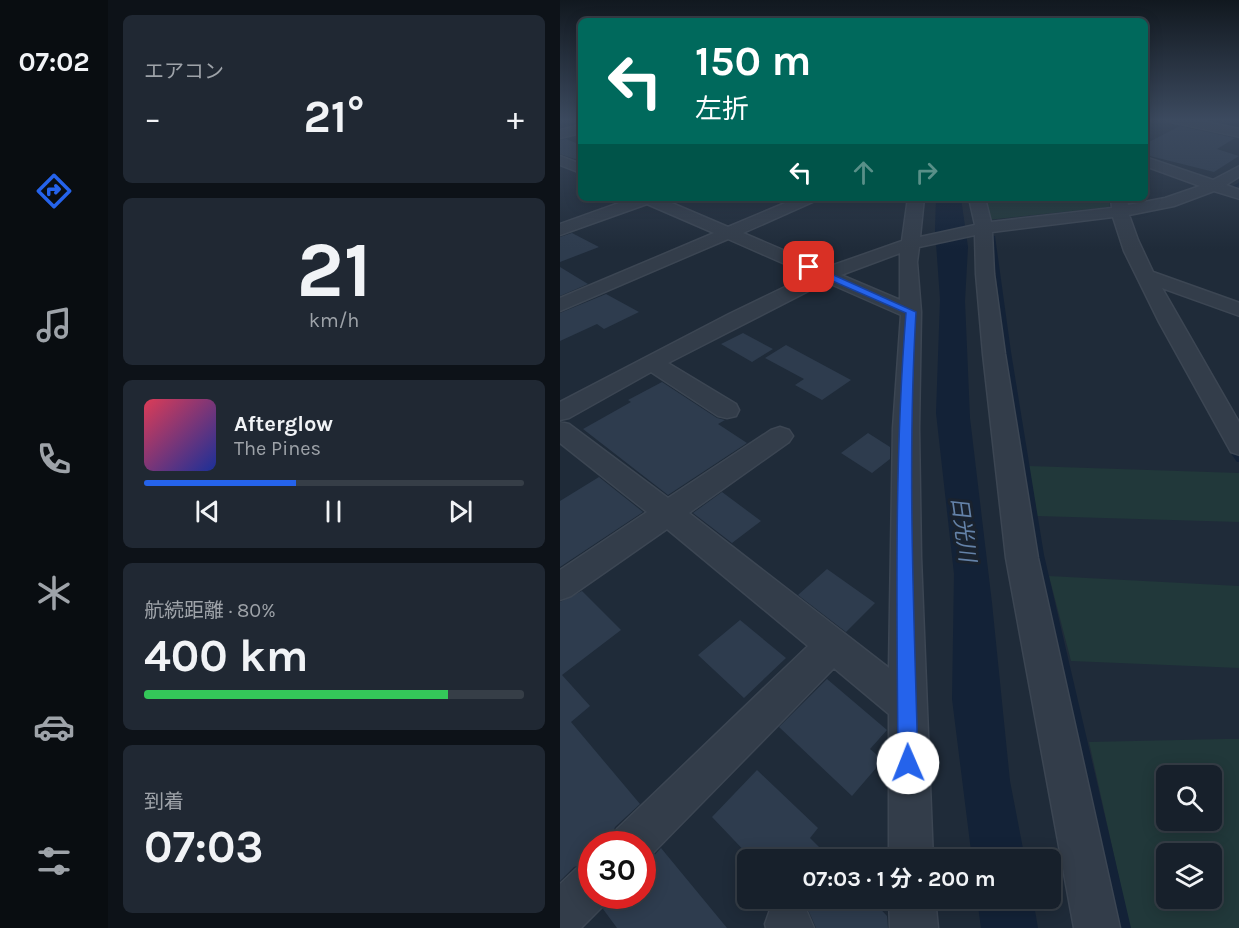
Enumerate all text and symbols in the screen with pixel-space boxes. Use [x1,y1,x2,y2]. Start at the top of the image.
text: 150 m [695,36,811,86]
icon: left [596,42,674,120]
text: 07:02 [18,46,90,78]
text: エアコン [144,60,224,83]
text: 21° [304,91,364,143]
text: 左折 [695,93,749,125]
text: − [144,99,161,137]
text: + [507,99,524,137]
icon: left [784,156,817,189]
icon: ahead [847,156,880,189]
icon: right [910,156,943,189]
icon: directions [33,170,75,212]
text: 21 [297,224,372,316]
pin [783,241,834,292]
icon: arrive [792,250,825,283]
icon: music [33,304,75,346]
text: km/h [309,309,359,332]
text: Afterglow [234,411,333,437]
text: The Pines [234,437,321,460]
icon: phone [33,438,75,480]
icon: previous [191,495,224,528]
icon: pause [317,495,350,528]
icon: next [444,495,477,528]
water label: 日光川 [946,495,981,565]
icon: climate [33,572,75,614]
text: 航続距離 · 80% [144,599,276,622]
text: 400 km [144,630,308,682]
icon: car [33,706,75,748]
position arrow [876,731,940,795]
map controls [1156,765,1222,909]
button: search [1156,765,1222,831]
text: 到着 [144,790,184,813]
text: 07:03 [144,821,263,873]
speed limit sign: 30 [578,831,656,909]
icon: filters [33,840,75,882]
button: layers [1156,843,1222,909]
text: 07:03 · 1 分 · 200 m [802,866,996,892]

